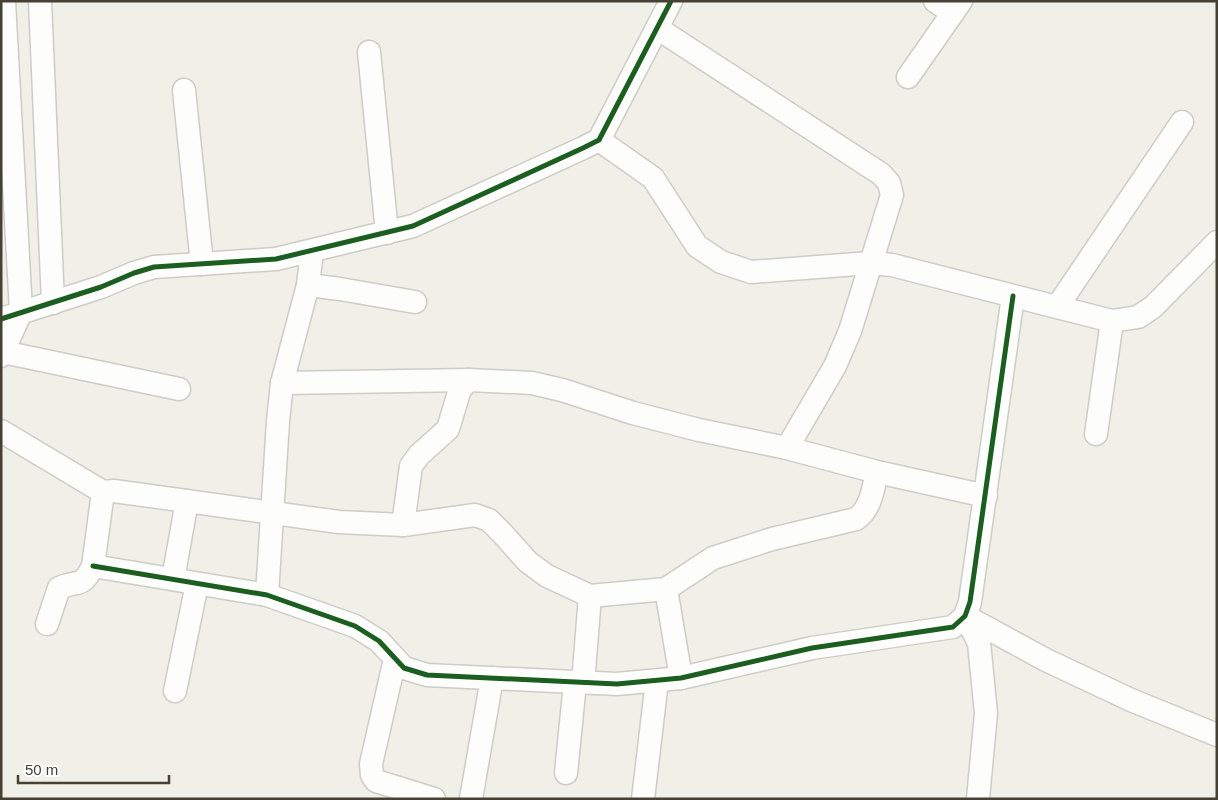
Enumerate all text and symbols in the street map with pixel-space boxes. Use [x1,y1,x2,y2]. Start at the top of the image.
scale bar [18,752,169,784]
text: 50 m [25,761,58,778]

